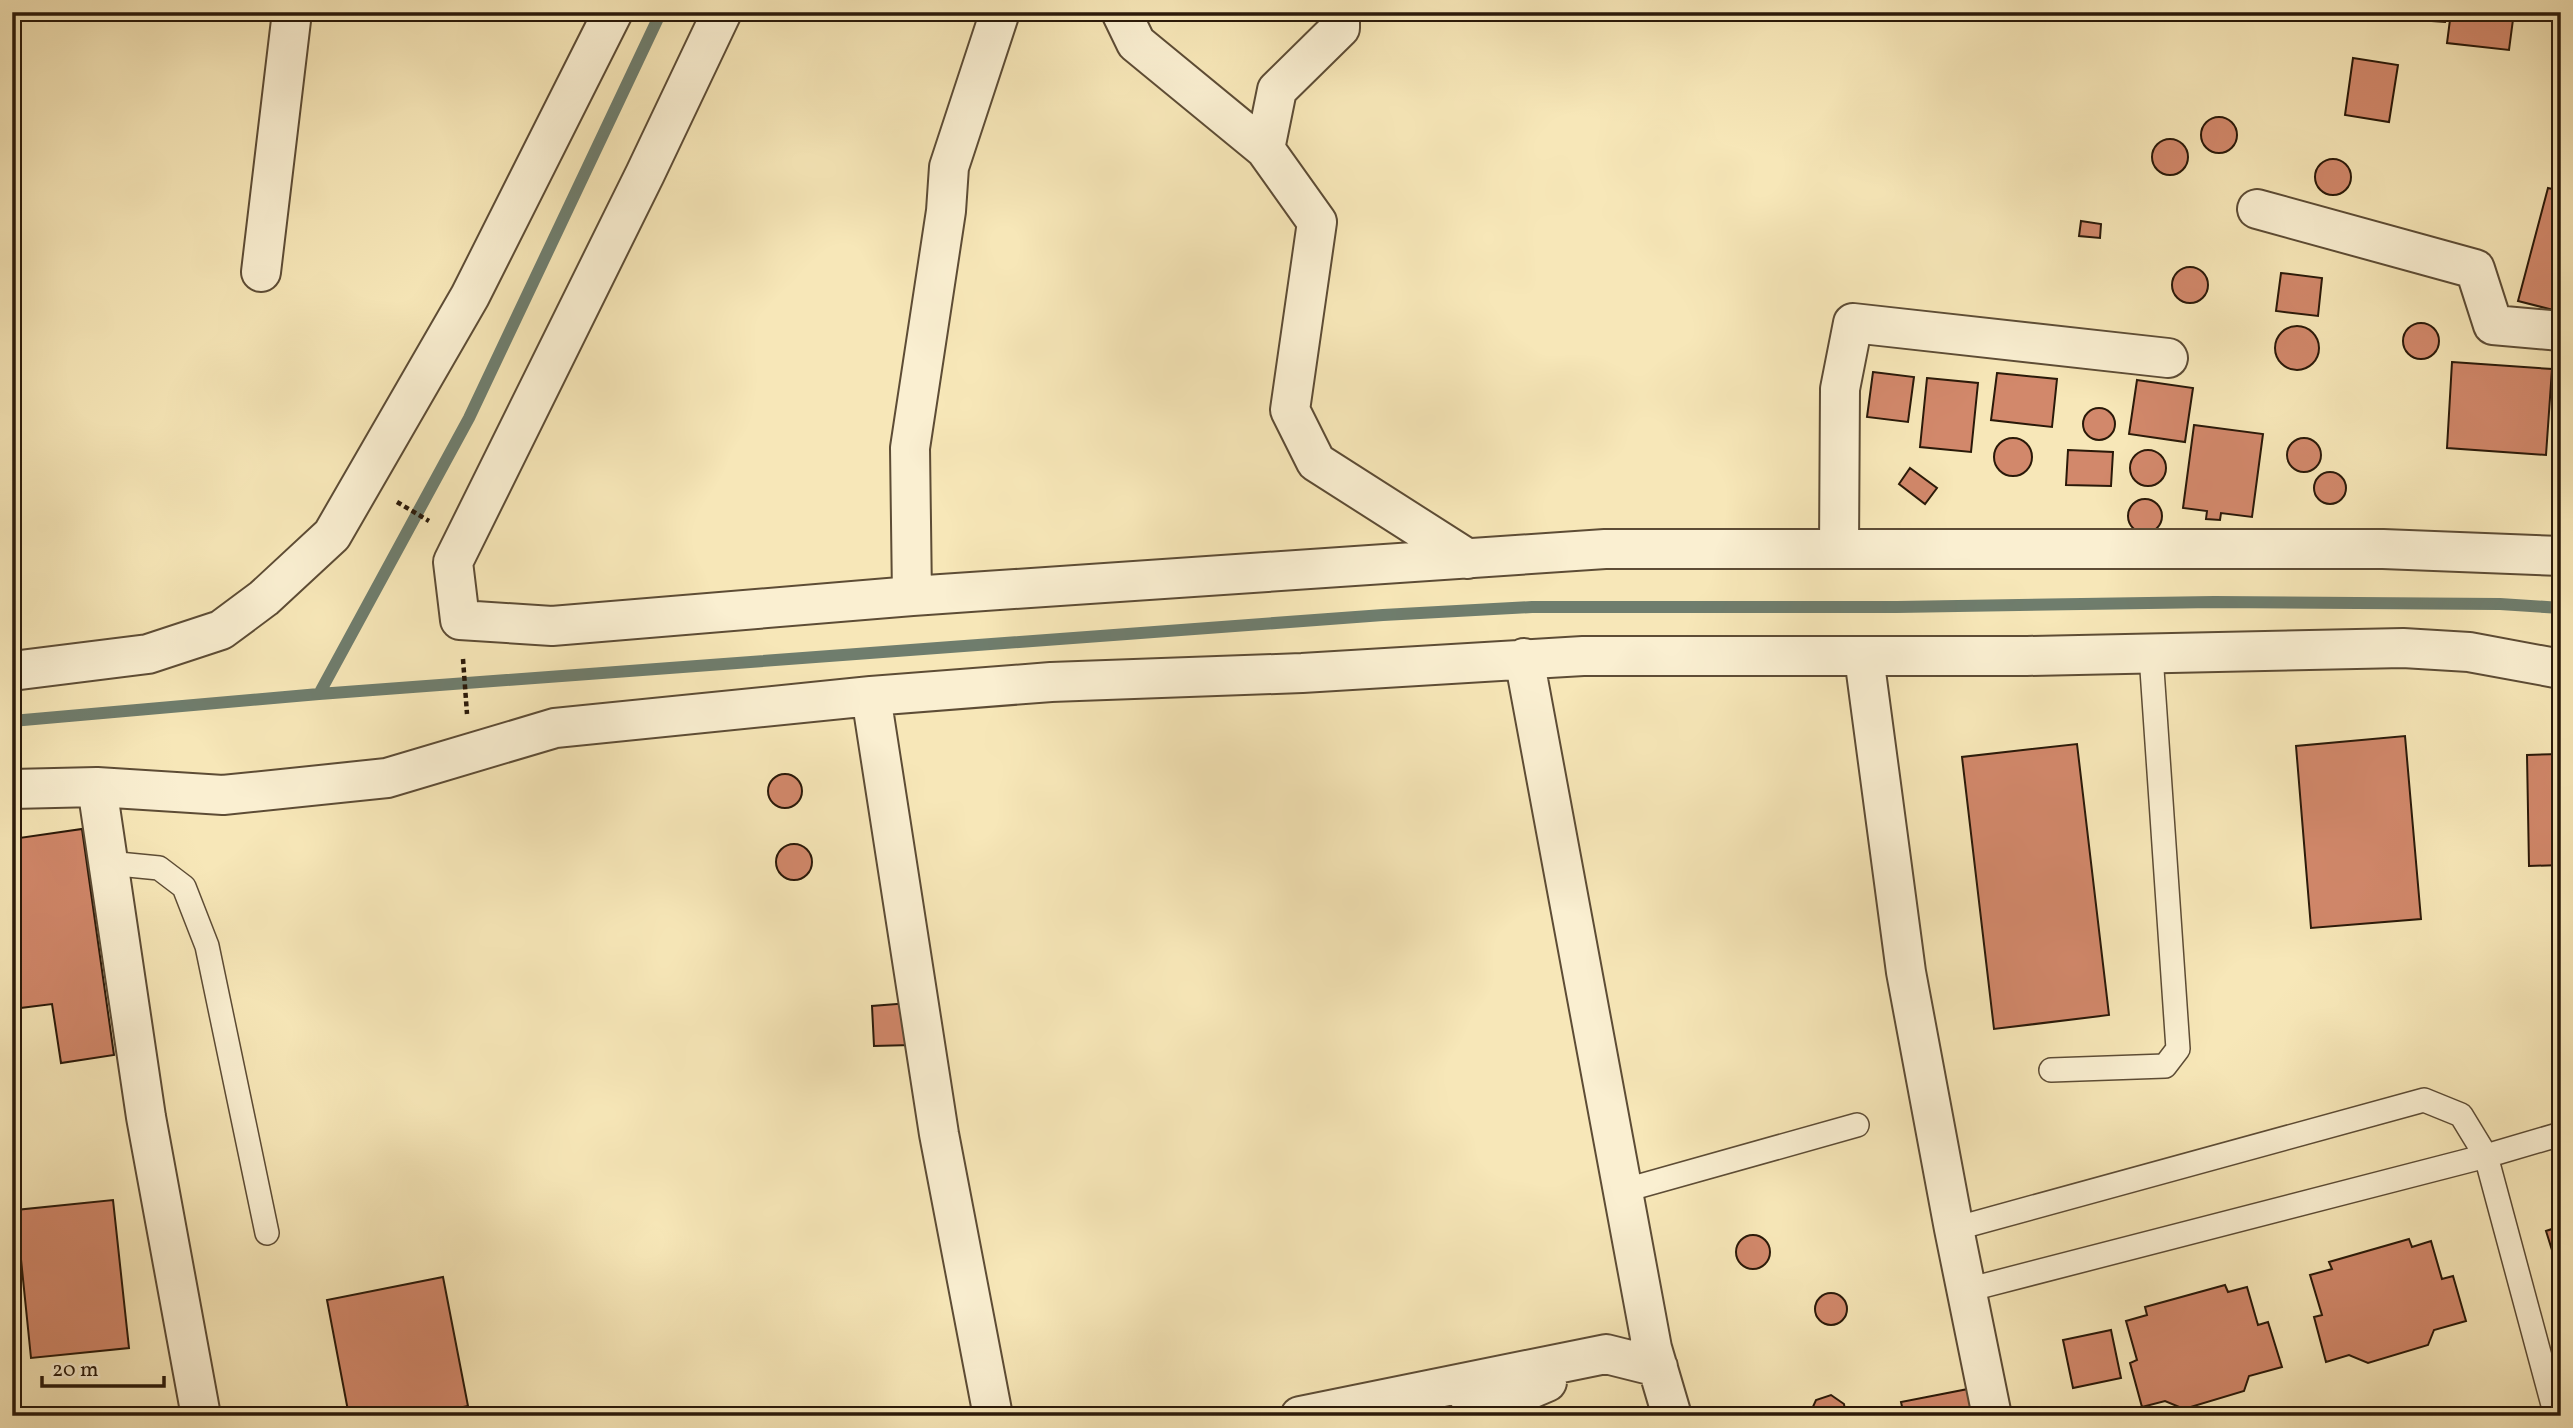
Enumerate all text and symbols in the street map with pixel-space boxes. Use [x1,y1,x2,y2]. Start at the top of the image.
scale bar [42,1344,164,1388]
text: 20 m [52,1356,98,1385]

